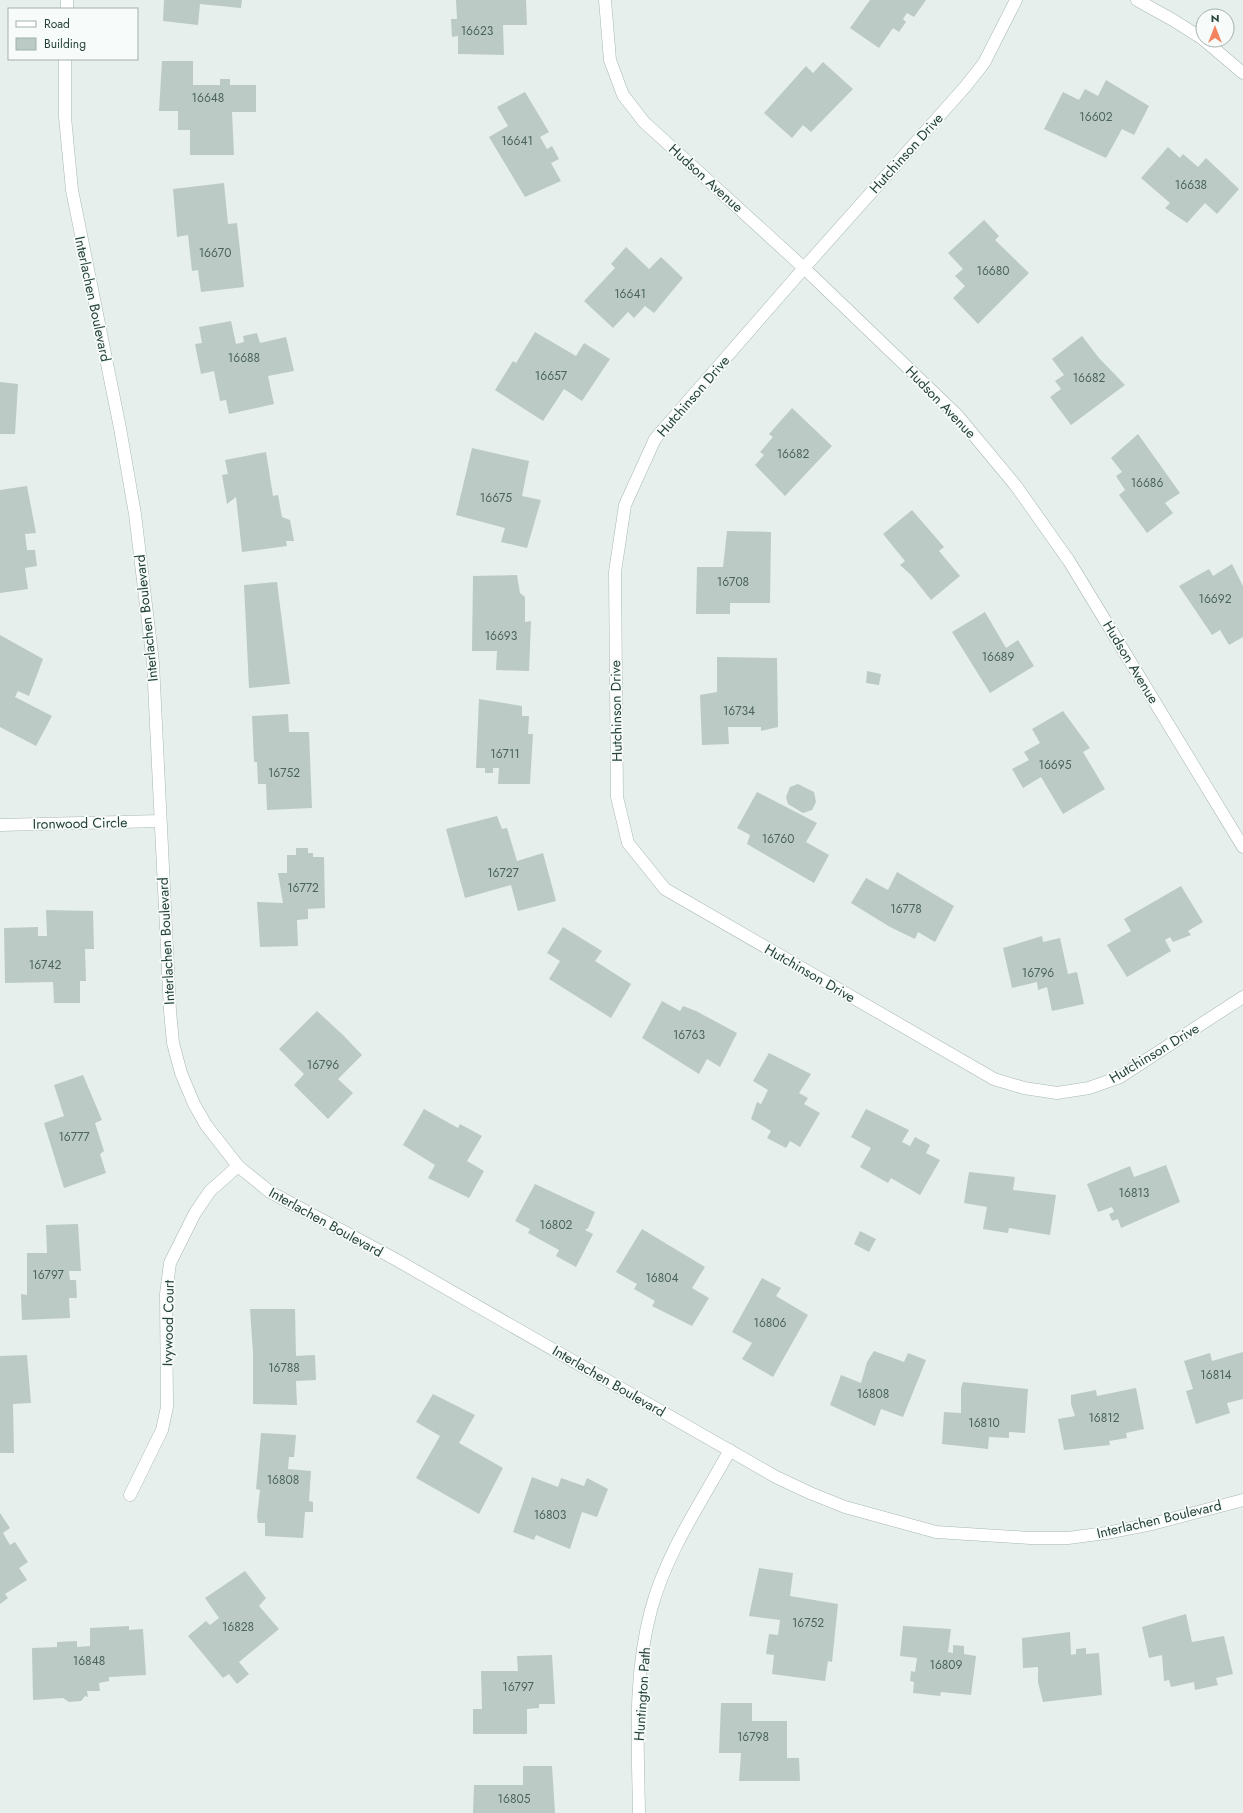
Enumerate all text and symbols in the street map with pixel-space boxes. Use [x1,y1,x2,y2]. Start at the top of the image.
legend [8,8,138,60]
north arrow [1195,8,1235,48]
text: N [1211,10,1219,26]
text: Road [44,15,70,33]
house number: 16623 [461,22,494,40]
text: Building [44,35,86,53]
house number: 16648 [192,89,224,107]
house number: 16602 [1079,108,1113,126]
street label: Hutchinson Drive [865,109,947,197]
house number: 16641 [501,132,533,150]
street label: Hudson Avenue [664,139,748,217]
house number: 16638 [1175,176,1207,194]
street label: Interlachen Boulevard [70,235,116,363]
house number: 16670 [199,244,231,262]
house number: 16680 [977,262,1009,280]
house number: 16641 [614,285,646,303]
house number: 16688 [228,349,260,367]
street label: Hutchinson Drive [652,351,734,441]
street label: Hudson Avenue [901,361,981,443]
house number: 16657 [535,367,568,385]
house number: 16682 [1073,369,1105,387]
house number: 16682 [777,445,809,463]
house number: 16686 [1131,474,1163,492]
house number: 16675 [480,489,512,507]
street label: Interlachen Boulevard [129,553,163,683]
house number: 16708 [717,573,749,591]
house number: 16692 [1199,590,1232,608]
street label: Hudson Avenue [1098,617,1164,707]
house number: 16693 [485,627,518,645]
house number: 16689 [982,648,1014,666]
street label: Hutchinson Drive [605,660,627,762]
house number: 16734 [723,702,755,720]
house number: 16711 [490,745,520,763]
house number: 16695 [1039,756,1072,774]
house number: 16752 [268,764,300,782]
street label: Ironwood Circle [32,812,128,834]
house number: 16760 [762,830,794,848]
house number: 16727 [487,864,520,882]
street label: Interlachen Boulevard [153,877,179,1005]
house number: 16772 [287,879,319,897]
house number: 16778 [890,900,922,918]
street label: Hutchinson Drive [761,939,859,1007]
house number: 16742 [29,956,61,974]
house number: 16796 [1022,964,1054,982]
street label: Hutchinson Drive [1105,1018,1203,1088]
house number: 16763 [673,1026,705,1044]
house number: 16796 [307,1056,339,1074]
house number: 16777 [58,1128,90,1146]
street label: Interlachen Boulevard [265,1182,387,1262]
house number: 16813 [1119,1184,1150,1202]
house number: 16802 [540,1216,573,1234]
house number: 16797 [32,1266,64,1284]
house number: 16804 [645,1269,679,1287]
street label: Ivywood Court [157,1279,179,1366]
house number: 16806 [754,1314,787,1332]
street label: Interlachen Boulevard [549,1340,669,1422]
house number: 16788 [268,1359,300,1377]
house number: 16814 [1200,1366,1232,1384]
house number: 16808 [857,1385,889,1403]
house number: 16812 [1088,1409,1120,1427]
house number: 16810 [968,1414,1000,1432]
house number: 16808 [267,1471,299,1489]
street label: Interlachen Boulevard [1095,1495,1223,1543]
house number: 16803 [534,1506,567,1524]
house number: 16752 [792,1614,824,1632]
house number: 16828 [222,1618,254,1636]
street label: Huntington Path [629,1646,655,1742]
house number: 16848 [73,1652,105,1670]
house number: 16809 [930,1656,963,1674]
house number: 16797 [502,1678,534,1696]
house number: 16798 [737,1728,769,1746]
house number: 16805 [498,1790,531,1808]

